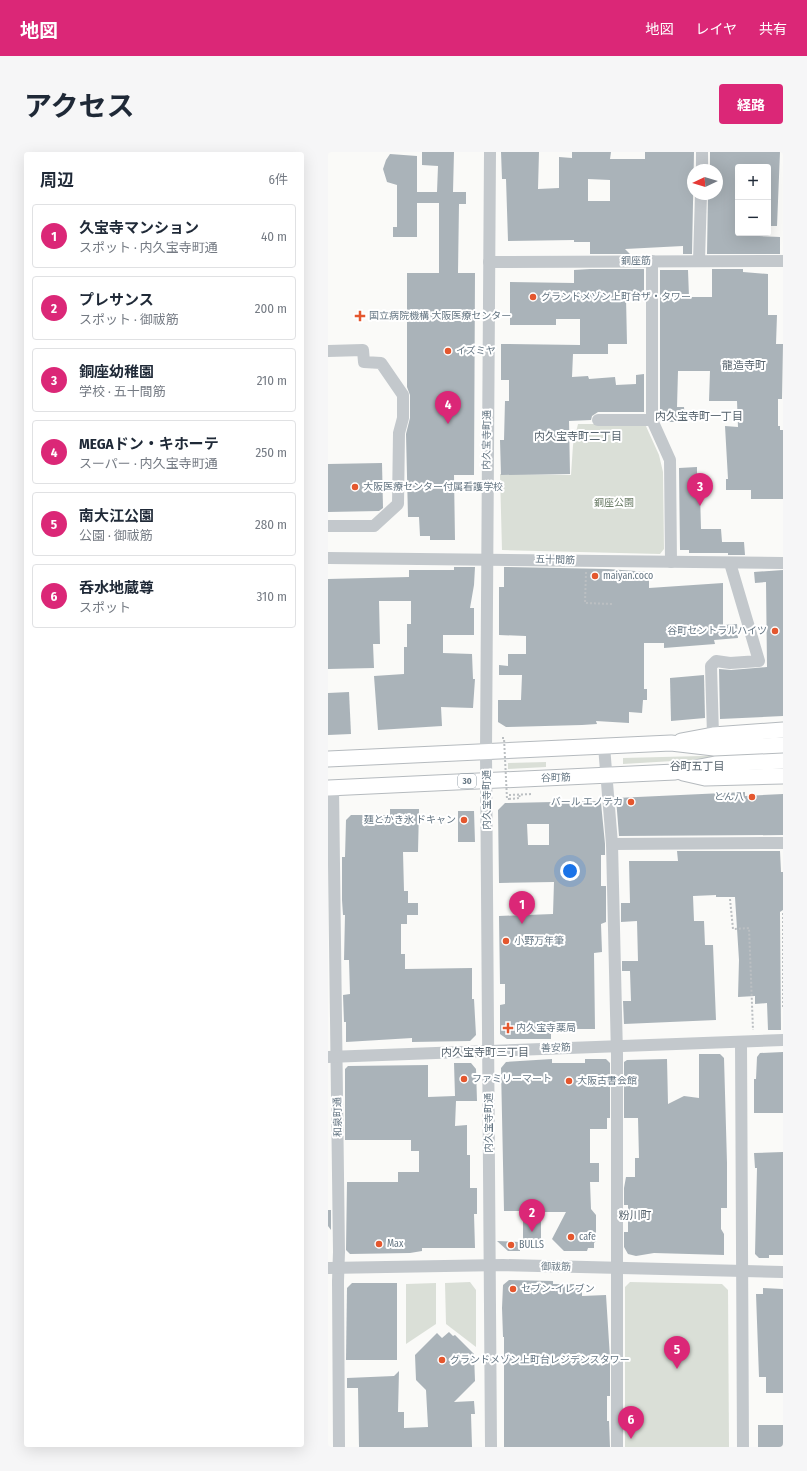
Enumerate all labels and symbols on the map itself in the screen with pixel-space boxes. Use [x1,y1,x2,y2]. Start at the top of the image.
north arrow [687,164,723,200]
street label: 銅座筋 [621,255,651,267]
place label: グランドメゾン上町台ザ・タワー [541,291,691,303]
marker: グランドメゾン上町台ザ・タワー [528,292,538,302]
marker: 国立病院機構 大阪医療センター [354,310,366,322]
place label: 国立病院機構 大阪医療センター [369,310,511,322]
place label: イズミヤ [456,345,496,357]
marker: イズミヤ [443,346,453,356]
district label: 龍造寺町 [722,359,766,372]
pin: 4 [435,391,461,424]
street label: 内久宝寺町通 [480,410,494,470]
district label: 内久宝寺町一丁目 [655,410,743,423]
district label: 内久宝寺町二丁目 [534,430,622,443]
pin: 3 [687,473,713,506]
place label: 大阪医療センター付属看護学校 [363,481,503,493]
marker: 大阪医療センター付属看護学校 [350,482,360,492]
park label: 銅座公園 [594,497,634,509]
street label: 五十間筋 [535,553,575,567]
place label: maiyan.coco [603,570,653,582]
marker: maiyan.coco [590,571,600,581]
place label: 谷町セントラルハイツ [667,625,767,637]
marker: 谷町セントラルハイツ [770,626,780,636]
district label: 谷町五丁目 [670,760,725,773]
street label: 内久宝寺町通 [481,770,493,830]
street label: 谷町筋 [541,771,571,785]
road number: 30 [458,774,476,788]
place label: とん八 [714,791,744,803]
marker: とん八 [747,792,757,802]
place label: バール エノテカ [551,796,623,808]
marker: バール エノテカ [626,797,636,807]
place label: 麺とかき氷 ドキャン [364,814,456,826]
marker: 麺とかき氷 ドキャン [459,815,469,825]
your location [560,861,580,881]
pin: 1 [509,891,535,924]
place label: 小野万年筆 [514,935,564,947]
marker: 小野万年筆 [501,936,511,946]
place label: 内久宝寺薬局 [516,1022,576,1034]
marker: 内久宝寺薬局 [503,1023,513,1033]
street label: 善安筋 [541,1041,571,1055]
district label: 内久宝寺町三丁目 [441,1046,529,1059]
place label: ファミリーマート [472,1073,552,1085]
marker: ファミリーマート [459,1074,469,1084]
place label: 大阪古書会館 [577,1075,637,1087]
marker: 大阪古書会館 [564,1076,574,1086]
street label: 内久宝寺町通 [483,1093,495,1153]
street label: 和泉町通 [332,1097,344,1137]
pin: 2 [519,1199,545,1232]
district label: 粉川町 [619,1209,652,1222]
place label: cafe [579,1231,596,1243]
marker: cafe [566,1232,576,1242]
place label: Max [387,1238,404,1250]
marker: Max [374,1239,384,1249]
place label: BULLS [519,1239,544,1251]
marker: BULLS [506,1240,516,1250]
street label: 御祓筋 [541,1261,571,1273]
place label: セブン-イレブン [521,1283,595,1295]
marker: セブン-イレブン [508,1284,518,1294]
pin: 5 [664,1336,690,1369]
place label: グランドメゾン上町台レジデンスタワー [450,1354,630,1366]
marker: グランドメゾン上町台レジデンスタワー [437,1355,447,1365]
pin: 6 [618,1406,644,1439]

